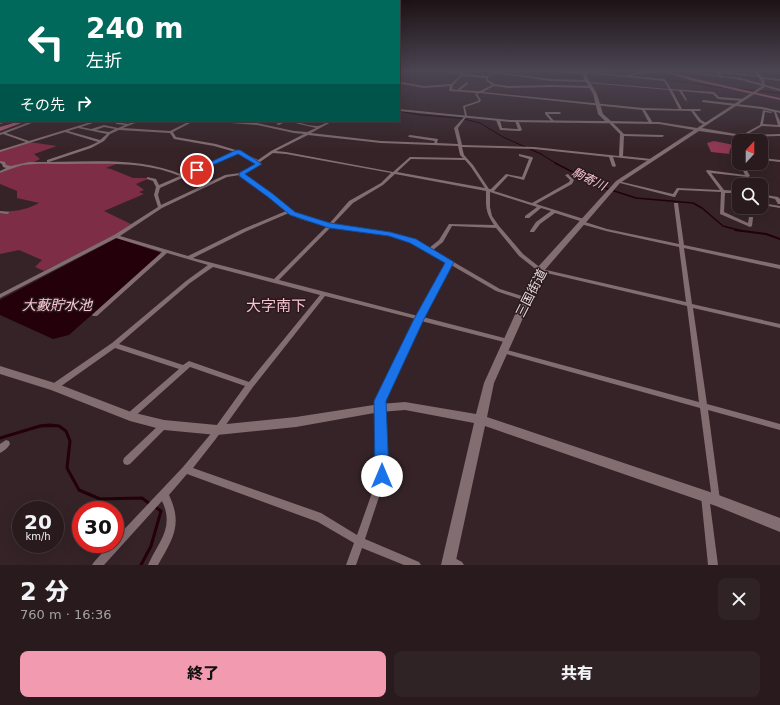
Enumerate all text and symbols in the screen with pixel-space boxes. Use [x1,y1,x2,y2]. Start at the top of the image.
text: 240 m [86,12,183,45]
icon: left [20,16,72,68]
text: 左折 [86,50,122,71]
icon: right [73,92,95,114]
text: その先 [20,96,65,114]
north arrow [732,134,768,170]
map controls [732,134,768,214]
pin [180,153,214,187]
icon: arrive [186,159,208,181]
water label: 駒寄川 [570,165,610,194]
button: search [732,178,768,214]
street label: 三国街道 [513,266,549,320]
water label: 大藪貯水池 [22,297,94,313]
district label: 大字南下 [246,297,306,315]
position arrow [361,455,403,497]
speed limit sign: 30 [72,501,124,553]
text: 20 [24,510,52,534]
text: km/h [25,531,51,542]
text: 2 分 [20,578,69,606]
button: close [718,578,760,620]
text: 760 m · 16:36 [20,607,111,622]
button: 終了 [20,651,386,697]
button: 共有 [394,651,760,697]

